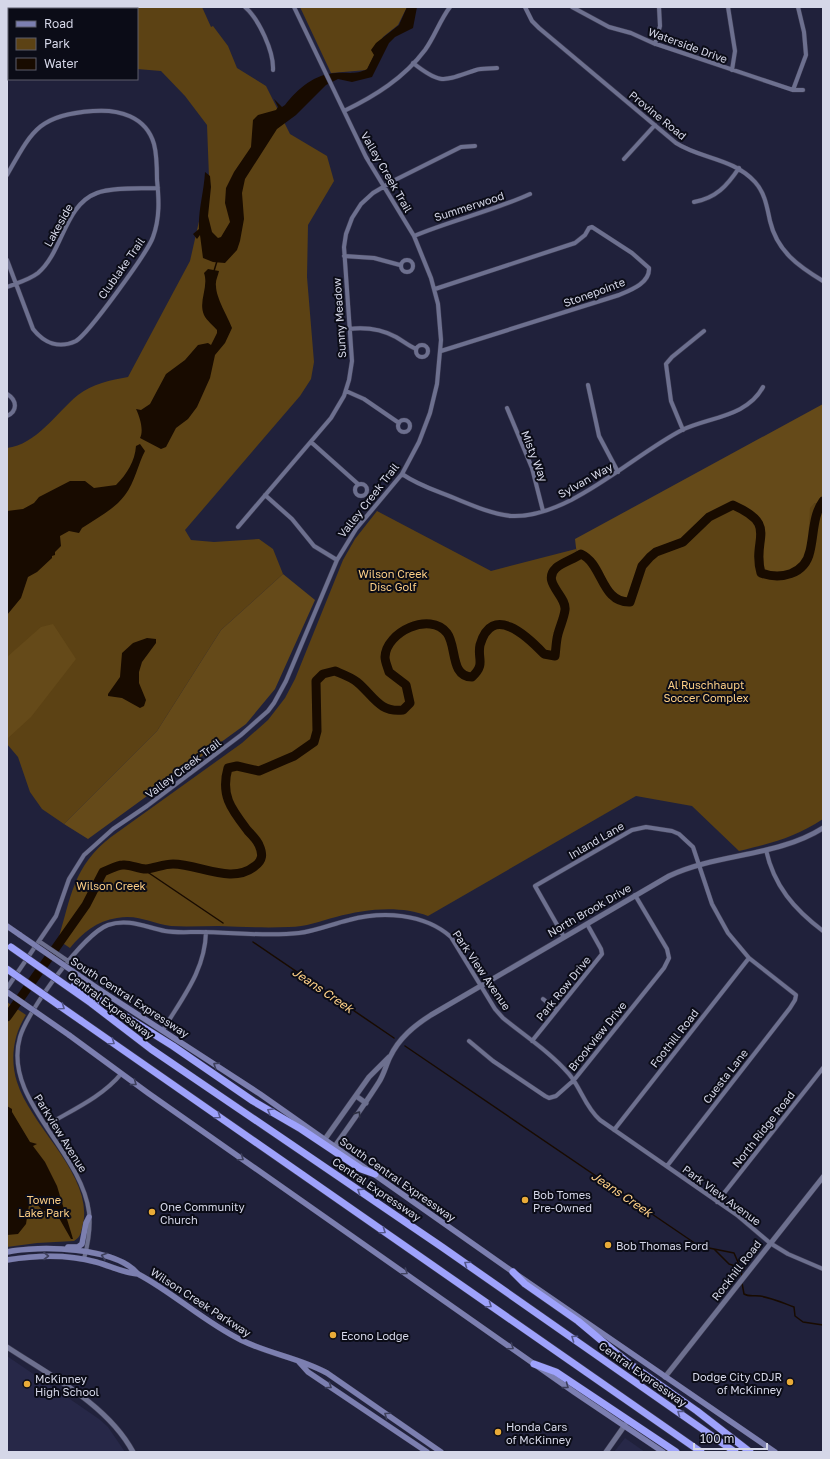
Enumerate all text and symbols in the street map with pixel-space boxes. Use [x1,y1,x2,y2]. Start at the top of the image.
legend [8,8,138,80]
text: Road [44,16,73,31]
street label: Waterside Drive [647,25,729,65]
text: Park [44,36,70,51]
text: Water [44,56,78,71]
street label: Provine Road [627,88,689,142]
street label: Valley Creek Trail [359,129,416,215]
street label: Summerwood [432,189,506,223]
street label: Lakeside [41,201,75,249]
street label: Clublake Trail [95,234,147,301]
street label: Stonepointe [561,275,627,309]
street label: Sunny Meadow [330,277,348,358]
street label: Misty Way [519,428,551,484]
street label: Valley Creek Trail [335,460,401,540]
street label: Sylvan Way [556,460,614,500]
park label: Wilson Creek Disc Golf [358,567,428,593]
park label: Al Ruschhaupt Soccer Complex [663,678,749,704]
street label: Valley Creek Trail [143,735,224,801]
street label: Inland Lane [566,819,626,861]
park label: Wilson Creek [76,879,146,892]
street label: North Brook Drive [545,881,633,939]
street label: Park View Avenue [450,928,514,1012]
street label: Park Row Drive [533,953,593,1023]
street label: South Central Expressway [68,954,192,1040]
water label: Jeans Creek [290,964,357,1017]
street label: Central Expressway [65,968,157,1042]
street label: Brookview Drive [565,999,629,1073]
one-way arrow [58,1002,65,1010]
street label: Foothill Road [647,1006,701,1070]
one-way arrow [108,1037,115,1045]
street label: Cuesta Lane [700,1046,750,1106]
one-way arrow [213,1062,220,1070]
one-way arrow [130,1078,137,1085]
street label: North Ridge Road [729,1088,797,1170]
street label: Parkview Avenue [32,1091,90,1175]
one-way arrow [267,1108,274,1115]
one-way arrow [214,1111,221,1118]
one-way arrow [353,1112,360,1119]
street label: South Central Expressway [338,1134,458,1224]
one-way arrow [236,1153,243,1160]
street label: Central Expressway [330,1154,424,1224]
street label: Park View Avenue [680,1162,764,1228]
water label: Jeans Creek [589,1168,656,1221]
one-way arrow [357,1188,364,1196]
place label: Bob Tomes Pre-Owned [533,1188,592,1214]
park label: Towne Lake Park [18,1193,70,1219]
marker: Bob Tomes Pre-Owned [520,1195,530,1205]
place label: One Community Church [160,1200,245,1226]
marker: One Community Church [147,1207,157,1217]
one-way arrow [378,1226,385,1233]
street label: Rockhill Road [709,1237,763,1303]
place label: Bob Thomas Ford [616,1239,708,1252]
marker: Bob Thomas Ford [603,1240,613,1250]
one-way arrow [43,1252,49,1260]
one-way arrow [101,1252,108,1261]
one-way arrow [464,1261,471,1269]
street label: Wilson Creek Parkway [148,1265,254,1339]
one-way arrow [400,1267,407,1274]
one-way arrow [485,1300,492,1307]
place label: Econo Lodge [341,1329,409,1342]
marker: Econo Lodge [328,1330,338,1340]
one-way arrow [571,1335,578,1343]
street label: Central Expressway [597,1339,689,1409]
one-way arrow [507,1342,514,1350]
place label: Dodge City CDJR of McKinney [692,1370,782,1396]
place label: McKinney High School [35,1372,100,1398]
marker: Dodge City CDJR of McKinney [785,1377,795,1387]
marker: McKinney High School [22,1379,32,1389]
one-way arrow [325,1381,332,1389]
one-way arrow [562,1381,569,1389]
one-way arrow [677,1411,684,1418]
one-way arrow [384,1412,391,1420]
place label: Honda Cars of McKinney [506,1420,571,1446]
scale bar [694,1425,767,1451]
marker: Honda Cars of McKinney [493,1427,503,1437]
text: 100 m [700,1431,734,1446]

